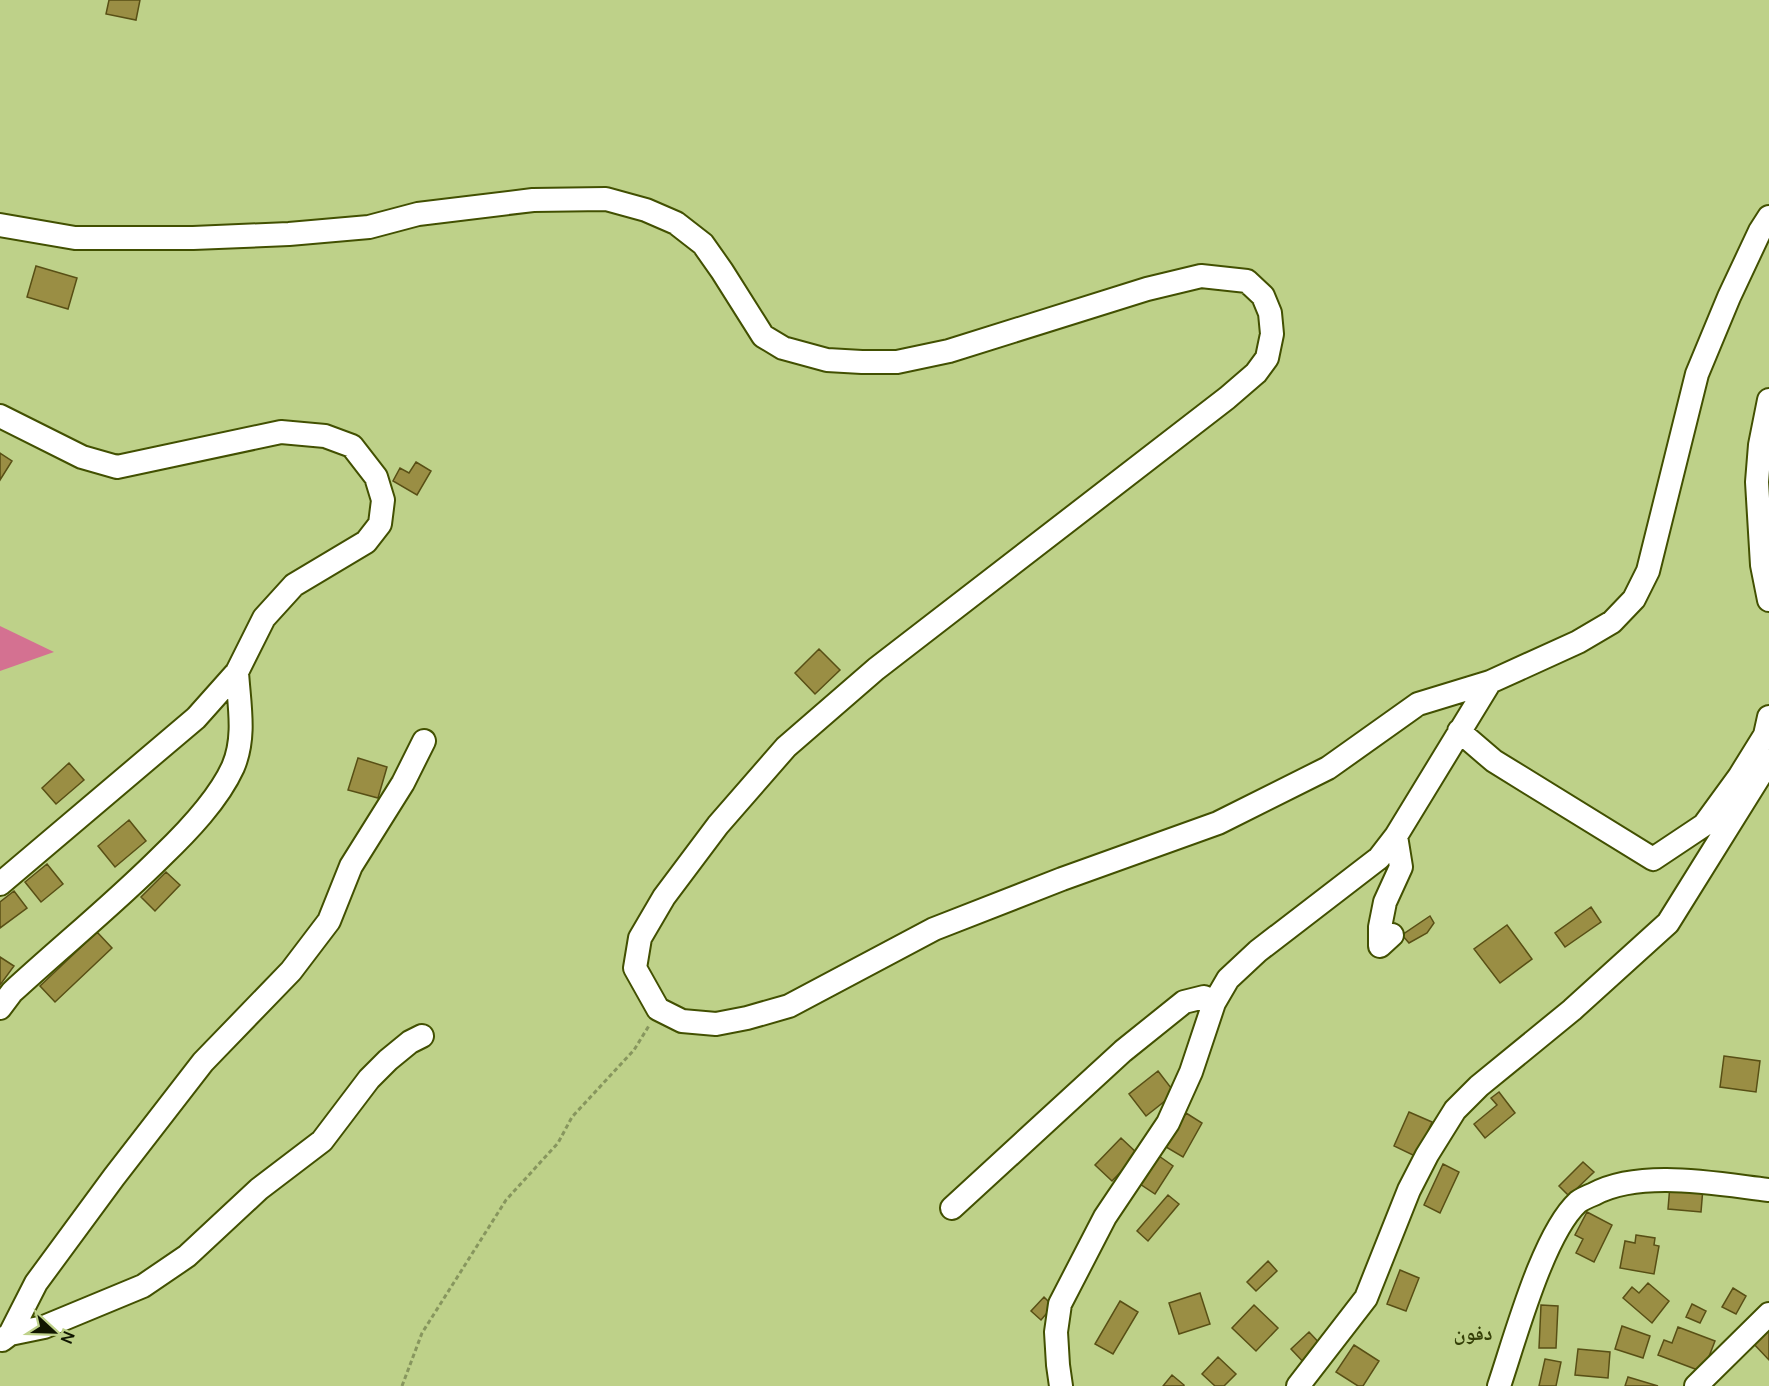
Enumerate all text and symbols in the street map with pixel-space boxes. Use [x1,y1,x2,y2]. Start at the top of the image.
north arrow [24,1302,84,1362]
district label: دفون [1453,1319,1493,1346]
text: N [56,1328,80,1347]

